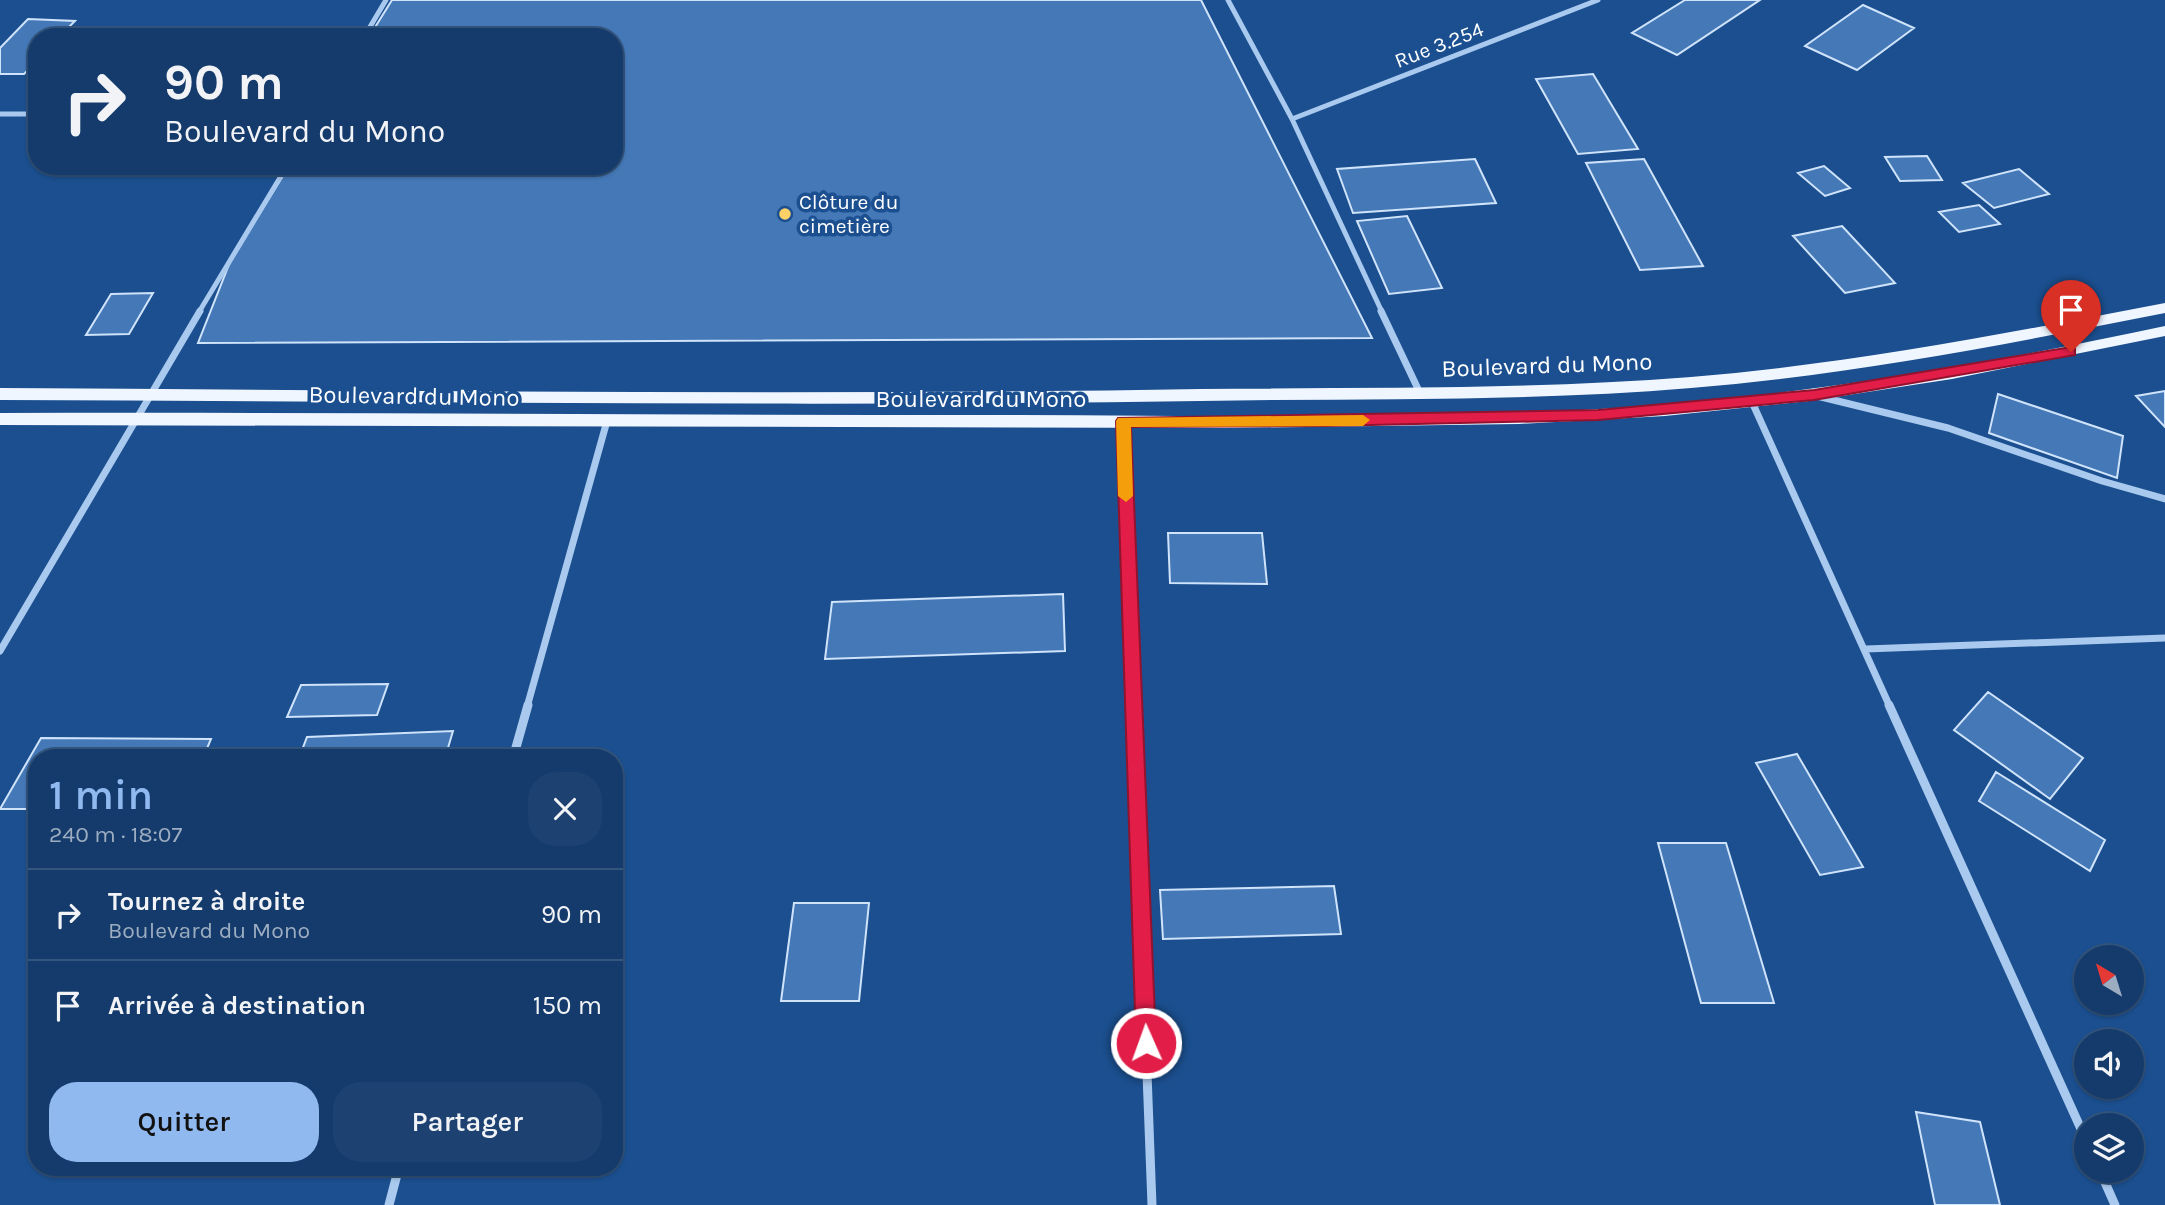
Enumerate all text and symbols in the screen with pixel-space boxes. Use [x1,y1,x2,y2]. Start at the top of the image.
street label: Rue 3.254 [1391,17,1487,73]
text: 90 m [164,54,284,111]
icon: right [49,56,140,147]
text: Boulevard du Mono [164,113,445,150]
place label: Clôture du cimetière [799,190,898,238]
marker: Clôture du cimetière [777,206,793,222]
pin [2041,280,2101,352]
icon: arrive [2052,291,2090,329]
street label: Boulevard du Mono [1441,347,1653,383]
street label: Boulevard du Mono [308,380,520,412]
street label: Boulevard du Mono [876,385,1086,413]
text: 1 min [49,770,153,820]
button: close [528,772,602,846]
text: 240 m · 18:07 [49,821,182,848]
text: Tournez à droite [108,886,305,917]
icon: right [49,896,87,934]
text: 90 m [541,899,602,930]
text: Boulevard du Mono [108,917,310,944]
north arrow [2074,945,2144,1015]
map controls [2074,945,2144,1183]
icon: arrive [49,987,87,1025]
text: Arrivée à destination [108,990,366,1021]
text: 150 m [533,990,602,1021]
position arrow [1109,1006,1183,1080]
button: sound [2074,1029,2144,1099]
button: Quitter [49,1082,319,1162]
button: Partager [333,1082,602,1162]
button: layers [2074,1113,2144,1183]

